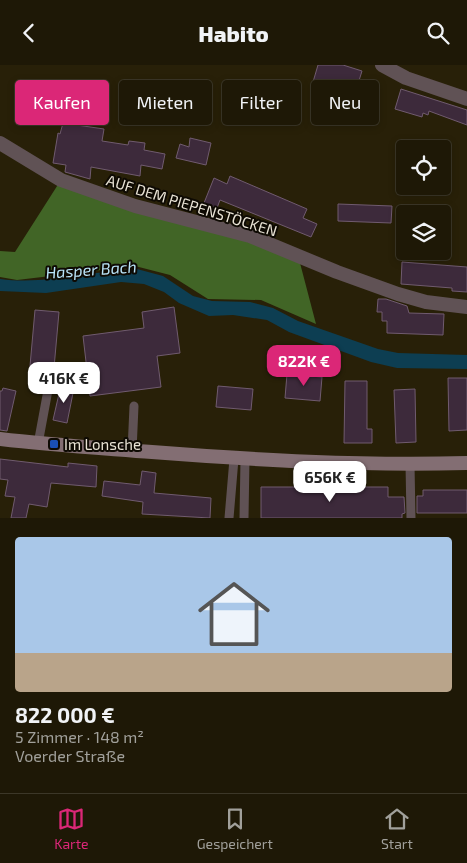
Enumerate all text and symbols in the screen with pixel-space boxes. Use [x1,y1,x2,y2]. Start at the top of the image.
icon: back [15,19,43,47]
icon: search [424,19,452,47]
text: Habito [198,20,269,46]
chip: Kaufen [15,80,109,125]
chip: Mieten [119,80,212,125]
chip: Filter [222,80,301,125]
chip: Neu [311,80,379,125]
map controls [396,140,451,260]
button: locate [396,140,451,195]
street label: AUF DEM PIEPENSTÖCKEN [104,170,280,240]
button: layers [396,205,451,260]
water label: Hasper Bach [45,256,137,282]
pin: 822K € [263,345,345,387]
text: 822K € [278,351,330,370]
pin: 416K € [23,361,105,404]
text: 416K € [39,368,89,387]
place label: Im Lonsche [64,435,141,453]
marker: Im Lonsche [48,438,60,450]
pin: 656K € [289,461,371,503]
text: 656K € [304,467,356,486]
icon: home [189,569,279,659]
text: 822 000 € [15,702,115,727]
text: 5 Zimmer · 148 m² [15,727,144,746]
text: Voerder Straße [15,746,125,765]
tab: Karte [54,805,89,852]
tab: Gespeichert [197,805,273,852]
tab: Start [381,805,413,852]

